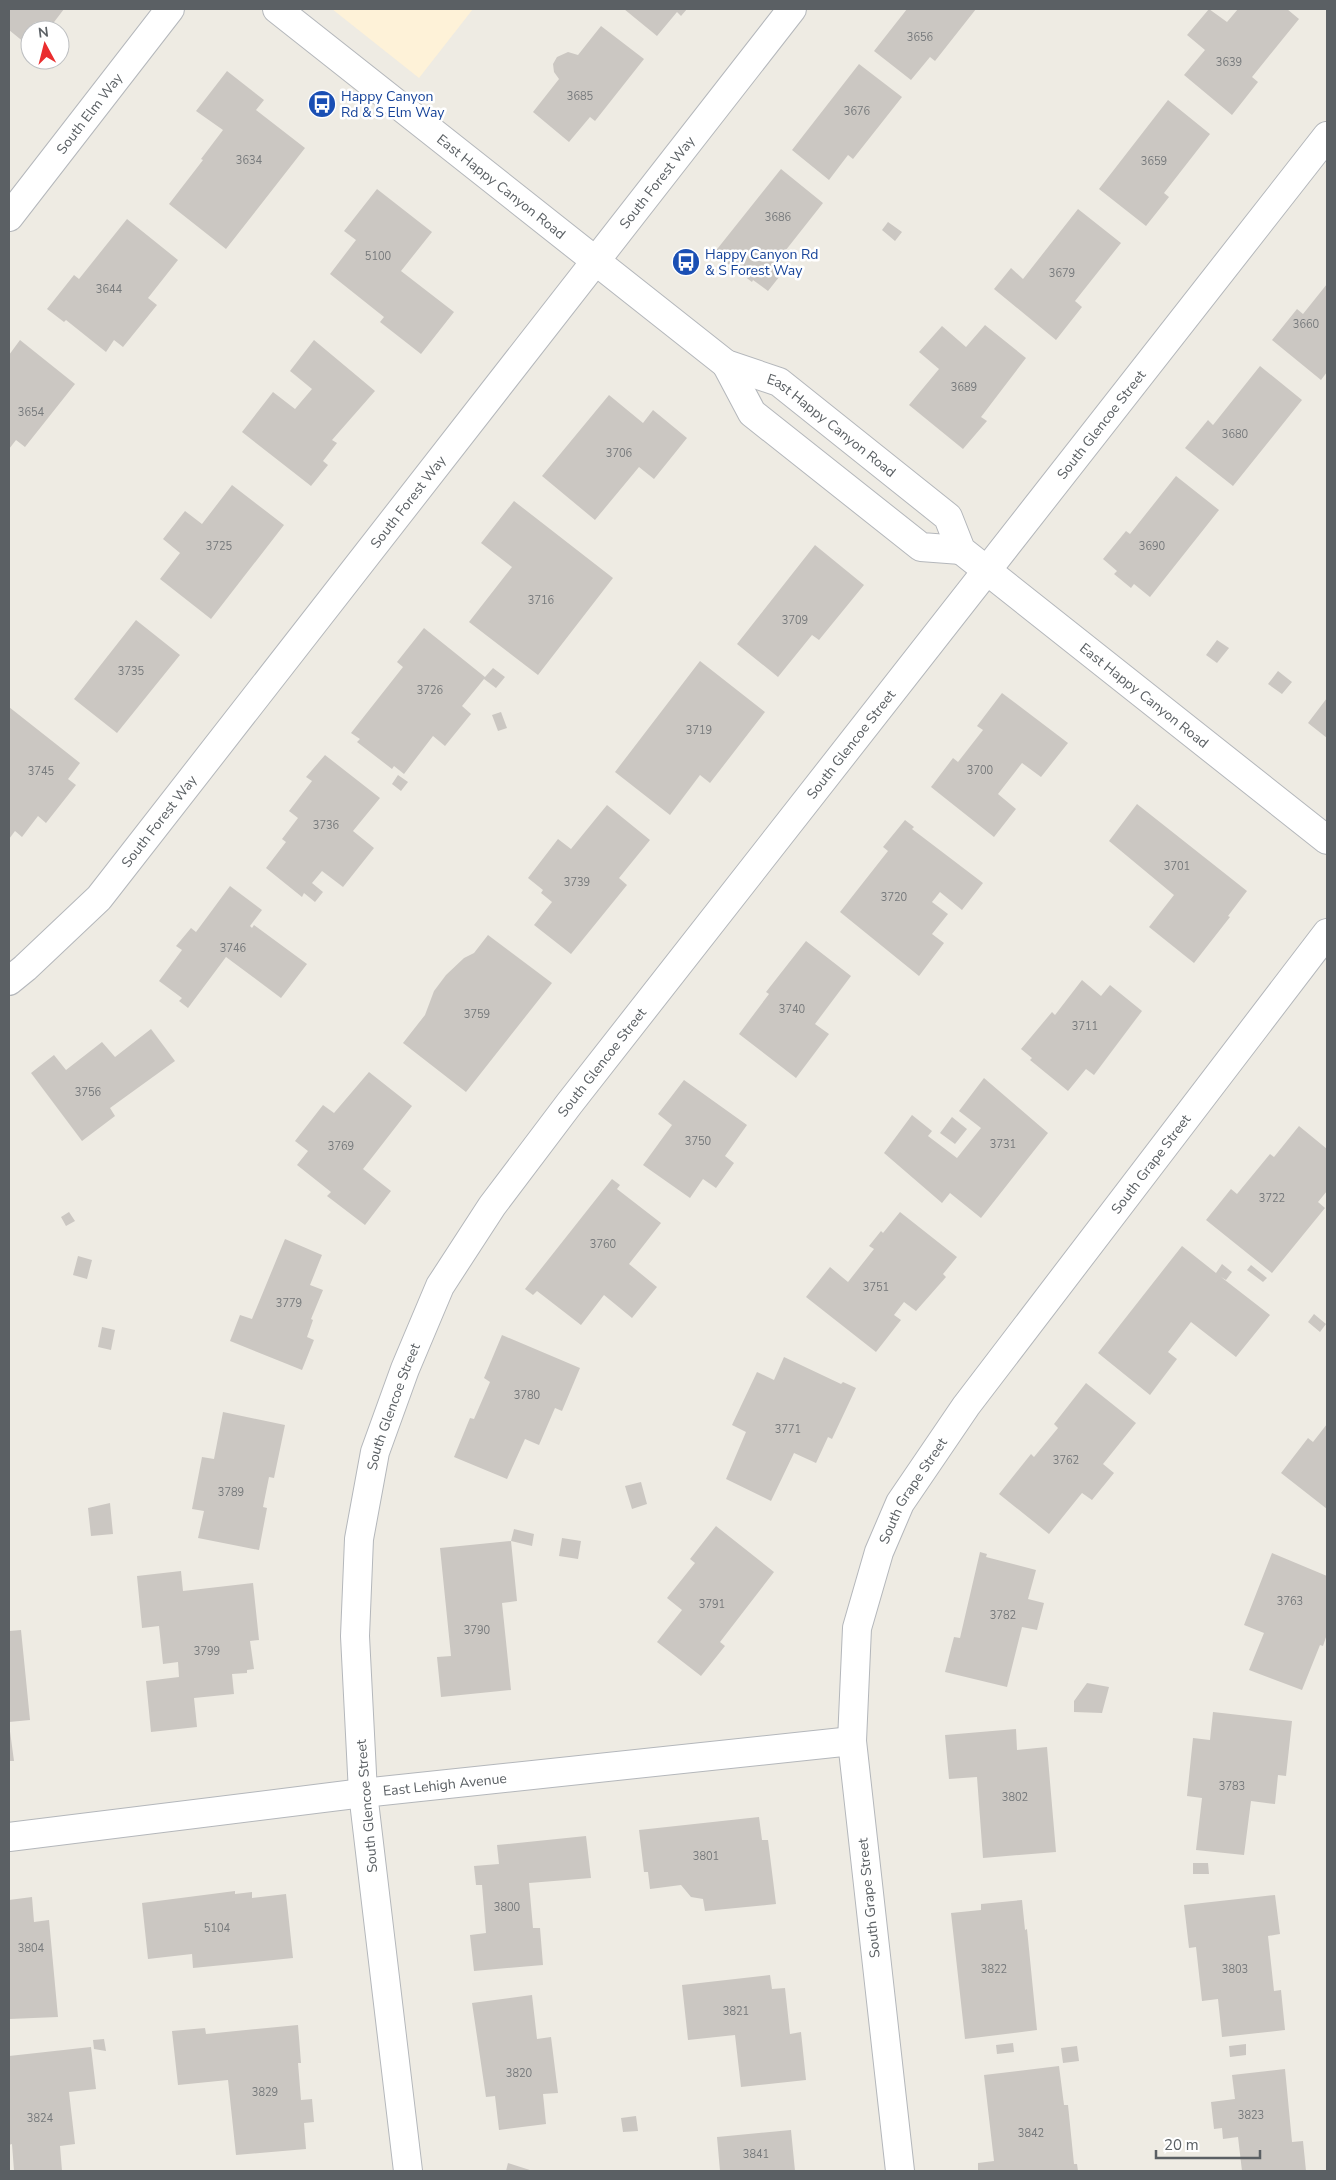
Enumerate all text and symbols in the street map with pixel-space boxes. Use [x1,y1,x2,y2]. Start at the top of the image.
north arrow [20,20,70,70]
text: N [37,23,50,43]
house number: 3656 [907,30,934,45]
house number: 3639 [1216,55,1242,70]
street label: South Elm Way [52,68,127,158]
place label: Happy Canyon Rd & S Elm Way [341,87,445,122]
bus stop icon: Happy Canyon Rd & S Elm Way [307,89,337,119]
house number: 3685 [567,89,594,104]
house number: 3676 [844,104,871,119]
street label: East Happy Canyon Road [433,130,570,243]
street label: South Forest Way [615,131,700,233]
house number: 3634 [236,153,263,168]
house number: 3659 [1141,154,1167,169]
house number: 3686 [765,210,792,225]
place label: Happy Canyon Rd & S Forest Way [705,245,818,280]
bus stop icon: Happy Canyon Rd & S Forest Way [671,247,701,277]
house number: 5100 [365,249,392,264]
house number: 3679 [1049,266,1075,281]
house number: 3644 [96,282,123,297]
house number: 3660 [1293,317,1320,332]
street label: South Glencoe Street [1052,366,1150,483]
street label: East Happy Canyon Road [765,369,900,481]
house number: 3689 [951,380,977,395]
house number: 3654 [18,405,45,420]
house number: 3680 [1222,427,1249,442]
house number: 3706 [606,446,633,461]
street label: South Forest Way [366,451,451,552]
house number: 3725 [206,539,233,554]
house number: 3690 [1139,539,1166,554]
house number: 3716 [528,593,555,608]
house number: 3709 [782,613,808,628]
street label: East Happy Canyon Road [1076,638,1213,752]
house number: 3735 [118,664,145,679]
house number: 3726 [417,683,444,698]
street label: South Glencoe Street [802,686,900,803]
house number: 3719 [686,723,712,738]
house number: 3700 [967,763,994,778]
house number: 3745 [28,764,55,779]
street label: South Forest Way [117,770,202,871]
house number: 3736 [313,818,340,833]
house number: 3701 [1164,859,1190,874]
house number: 3739 [564,875,590,890]
house number: 3720 [881,890,908,905]
house number: 3746 [220,941,247,956]
house number: 3740 [779,1002,806,1017]
street label: South Glencoe Street [553,1004,651,1121]
house number: 3759 [464,1007,490,1022]
house number: 3711 [1072,1019,1098,1034]
house number: 3756 [75,1085,102,1100]
street label: South Grape Street [1107,1110,1195,1218]
house number: 3750 [685,1134,712,1149]
house number: 3731 [990,1137,1016,1152]
house number: 3769 [328,1139,354,1154]
house number: 3722 [1259,1191,1285,1206]
house number: 3760 [590,1237,617,1252]
house number: 3751 [863,1280,889,1295]
house number: 3779 [276,1296,302,1311]
street label: South Glencoe Street [362,1340,424,1472]
house number: 3780 [514,1388,541,1403]
house number: 3771 [775,1422,801,1437]
street label: South Grape Street [874,1434,951,1547]
house number: 3762 [1053,1453,1079,1468]
house number: 3789 [218,1485,244,1500]
house number: 3763 [1277,1594,1303,1609]
house number: 3791 [699,1597,725,1612]
house number: 3782 [990,1608,1016,1623]
house number: 3790 [464,1623,491,1638]
house number: 3799 [194,1644,220,1659]
street label: South Glencoe Street [352,1738,382,1873]
street label: East Lehigh Avenue [382,1768,508,1800]
house number: 3783 [1219,1779,1245,1794]
house number: 3802 [1002,1790,1028,1805]
street label: South Grape Street [853,1837,885,1959]
house number: 3801 [693,1849,719,1864]
house number: 3800 [494,1900,521,1915]
house number: 5104 [204,1921,231,1936]
house number: 3804 [18,1941,45,1956]
house number: 3822 [981,1962,1007,1977]
house number: 3803 [1222,1962,1248,1977]
house number: 3821 [723,2004,749,2019]
house number: 3820 [506,2066,533,2081]
house number: 3829 [252,2085,278,2100]
house number: 3823 [1238,2108,1264,2123]
house number: 3824 [27,2111,54,2126]
house number: 3842 [1018,2126,1044,2141]
scale bar [1156,2128,1260,2160]
text: 20 m [1164,2135,1199,2155]
house number: 3841 [743,2147,769,2162]

